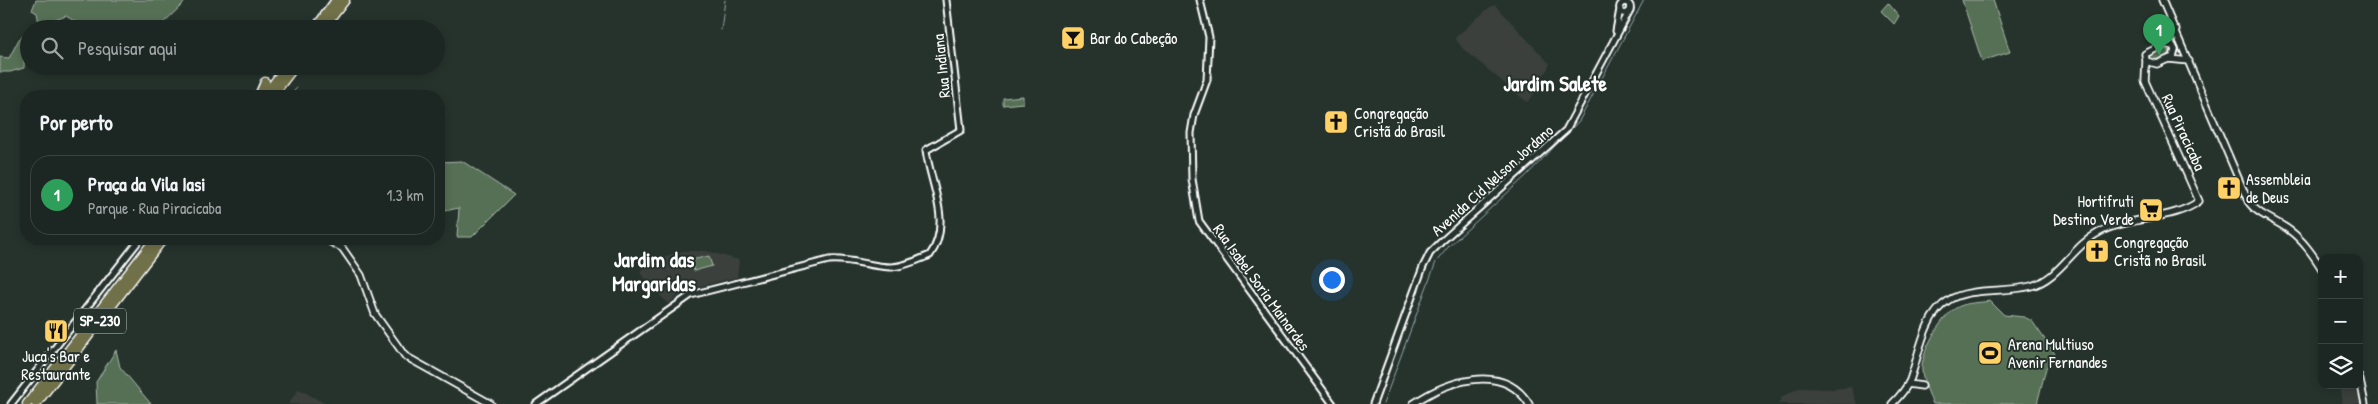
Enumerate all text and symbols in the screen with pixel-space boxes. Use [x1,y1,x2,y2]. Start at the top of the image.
pin: 1 [2143,14,2175,55]
search box [20,20,445,75]
bar icon: Bar do Cabeção [1060,25,1086,51]
place label: Bar do Cabeção [1090,27,1178,49]
street label: Rua Indiana [927,33,955,99]
icon: search [38,34,66,62]
text: Pesquisar aqui [78,35,177,61]
district label: Jardim Salete [1503,69,1607,98]
street label: Rua Piracicaba [2157,90,2211,174]
place label: Congregação Cristã do Brasil [1354,102,1446,142]
text: Por perto [40,108,113,137]
church icon: Congregação Cristã do Brasil [1323,109,1349,135]
street label: Avenida Cid Nelson Jordano [1426,119,1558,241]
place label: Assembleia de Deus [2246,168,2310,208]
text: Praça da Vila Iasi [88,171,206,197]
church icon: Assembleia de Deus [2216,175,2242,201]
text: 1 [54,184,60,206]
text: 1.3 km [386,184,424,206]
place label: Hortifruti Destino Verde [2053,190,2135,230]
text: Parque · Rua Piracicaba [88,197,221,219]
supermarket icon: Hortifruti Destino Verde [2138,197,2164,223]
street label: Rua Isabel Soria Mainardes [1208,219,1316,355]
place label: Congregação Cristã no Brasil [2114,231,2207,271]
church icon: Congregação Cristã no Brasil [2084,238,2110,264]
district label: Jardim das Margaridas [612,245,696,299]
map controls [2318,254,2363,389]
button: + [2318,254,2363,299]
your location [1319,267,1345,293]
button: − [2318,299,2363,344]
road number: SP-230 [74,308,126,334]
restaurant icon: Juca's Bar e Restaurante [43,318,69,344]
place label: Arena Multiuso Avenir Fernandes [2008,333,2107,373]
sports icon: Arena Multiuso Avenir Fernandes [1977,340,2003,366]
button: layers [2318,344,2363,389]
place label: Juca's Bar e Restaurante [21,345,91,385]

